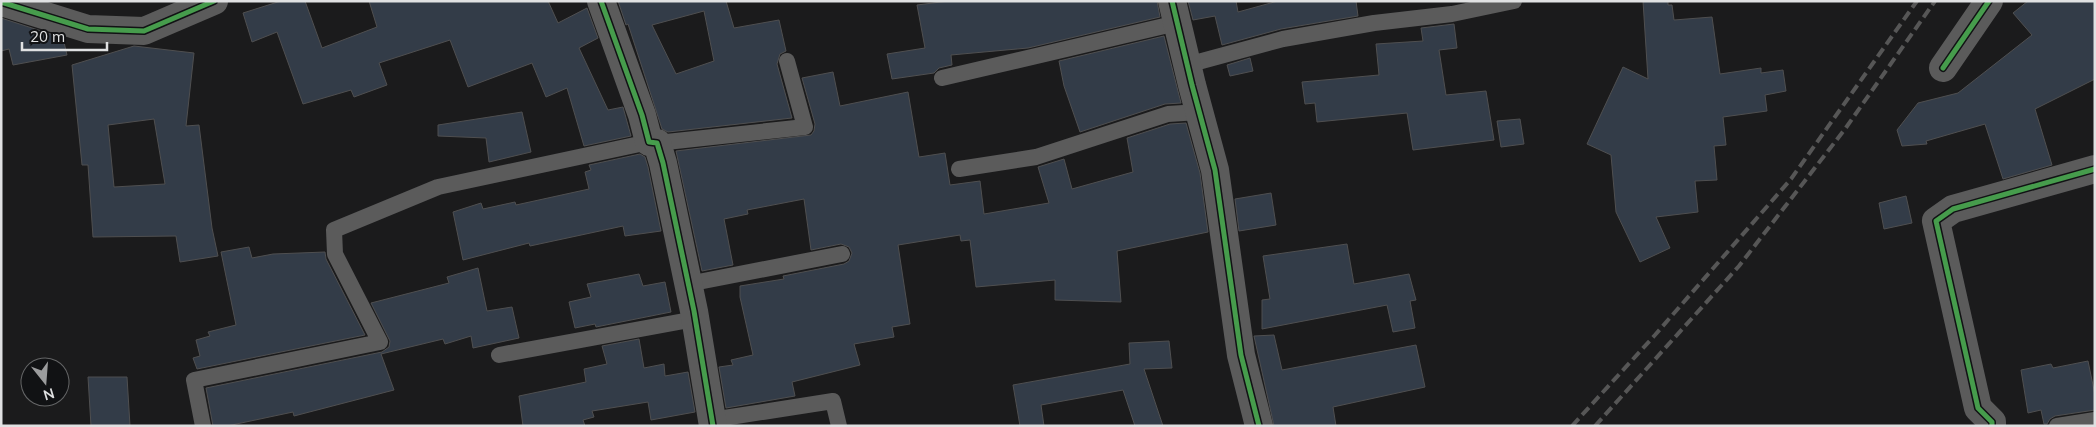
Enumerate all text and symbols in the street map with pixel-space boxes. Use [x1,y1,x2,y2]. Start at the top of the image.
scale bar [22,20,108,52]
text: 20 m [30,27,65,46]
north arrow [20,357,70,407]
text: N [41,384,56,405]

